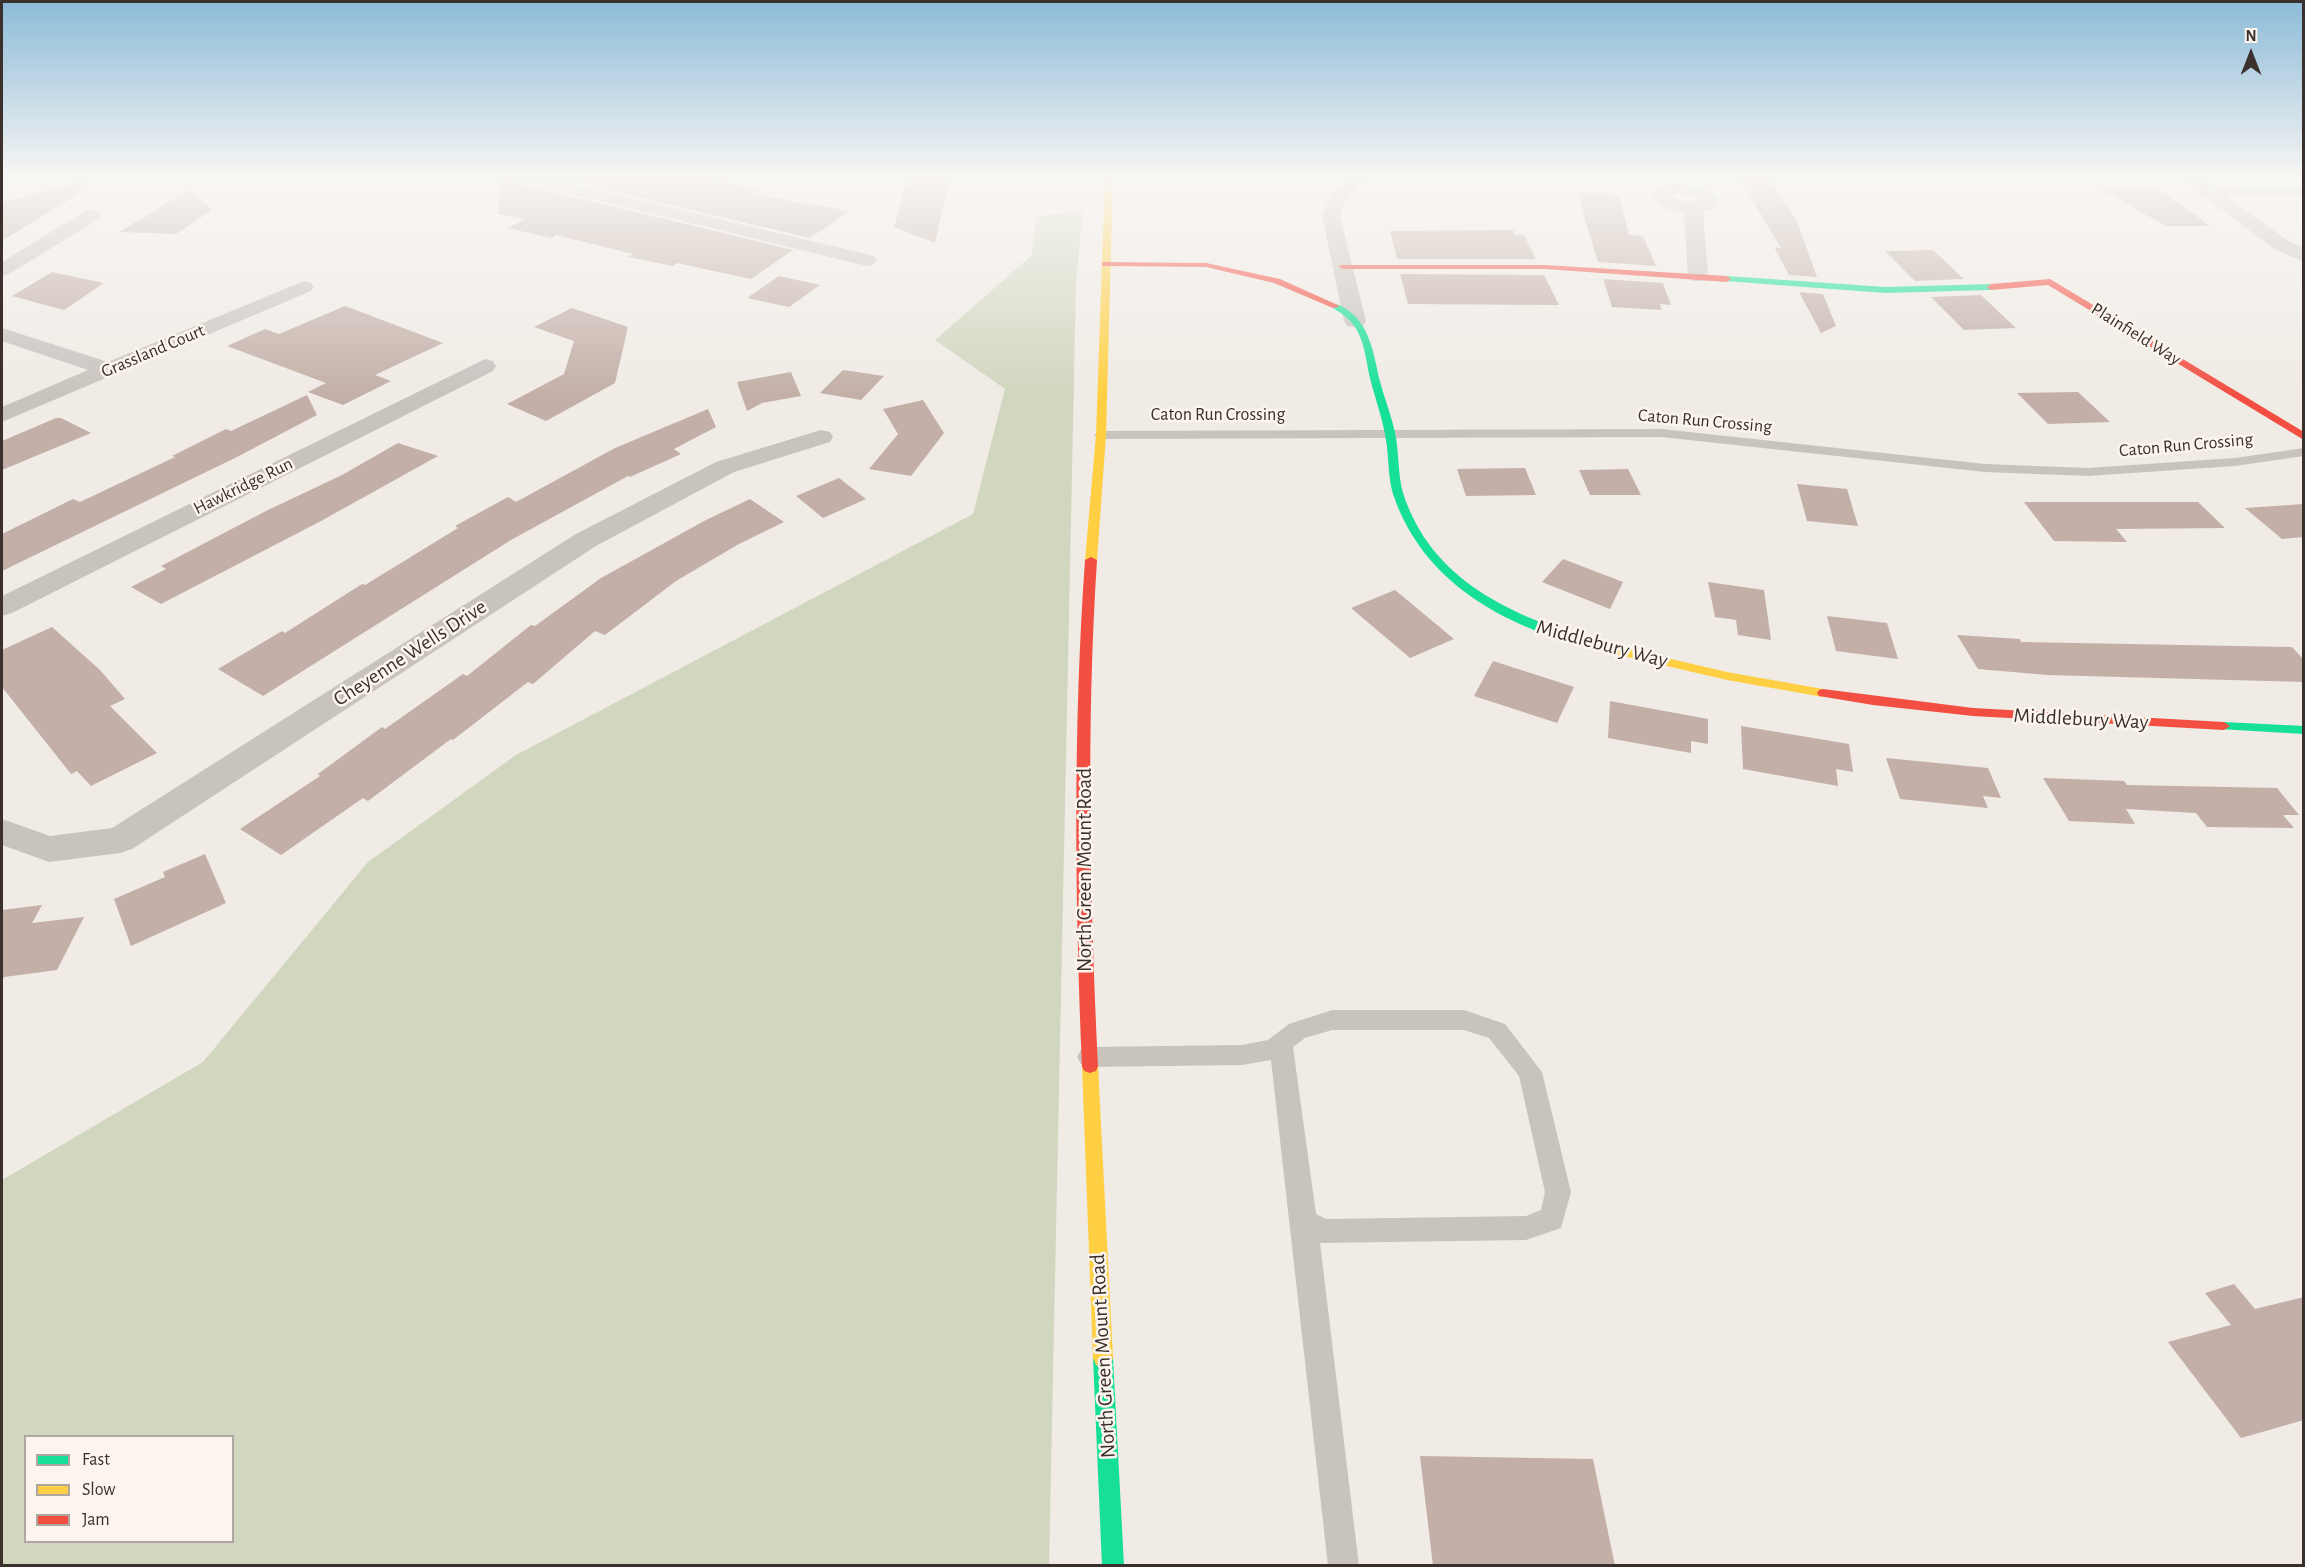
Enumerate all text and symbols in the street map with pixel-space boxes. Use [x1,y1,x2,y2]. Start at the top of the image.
north arrow [2221,24,2281,84]
text: N [2245,28,2257,44]
street label: Plainfield Way [2087,298,2185,370]
street label: Grassland Court [98,320,208,382]
street label: Caton Run Crossing [1151,404,1285,426]
street label: Caton Run Crossing [1637,404,1773,438]
street label: Caton Run Crossing [2118,428,2254,462]
street label: Hawkridge Run [190,453,296,519]
street label: Cheyenne Wells Drive [329,594,491,712]
street label: Middlebury Way [1534,614,1670,674]
street label: Middlebury Way [2013,703,2149,735]
street label: North Green Mount Road [1072,768,1098,972]
street label: North Green Mount Road [1085,1253,1121,1459]
legend [24,1435,234,1543]
text: Fast [82,1451,110,1469]
text: Slow [82,1481,115,1499]
text: Jam [82,1511,110,1529]

